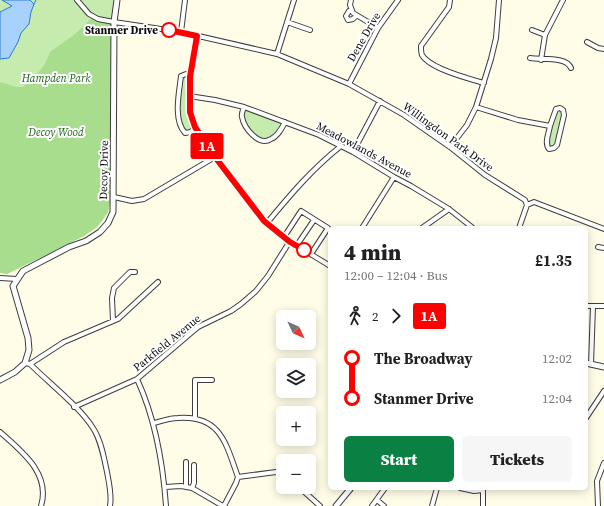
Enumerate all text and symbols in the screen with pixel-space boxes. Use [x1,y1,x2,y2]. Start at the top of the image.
street label: Dene Drive [344,9,384,64]
marker: Stanmer Drive [161,22,177,38]
place label: Stanmer Drive [85,23,158,38]
park label: Hampden Park [21,71,91,86]
street label: Willingdon Park Drive [400,99,497,175]
street label: Meadowlands Avenue [314,118,415,182]
park label: Decoy Wood [27,125,84,140]
line badge: 1A [189,133,225,159]
text: 1A [198,136,216,156]
street label: Decoy Drive [96,140,112,200]
text: 4 min [344,237,401,267]
unlabelled marker [296,242,312,258]
text: £1.35 [535,250,572,271]
text: 12:00 – 12:04 · Bus [344,267,448,284]
icon: walk [344,305,366,327]
icon: forward [385,305,407,327]
text: 1A [421,306,438,326]
text: 2 [372,308,379,325]
north arrow [276,310,316,350]
map controls [276,310,316,494]
street label: Parkfield Avenue [130,311,204,375]
text: The Broadway [374,348,473,369]
text: 12:02 [542,350,572,367]
button: layers [276,358,316,398]
text: Stanmer Drive [374,388,474,409]
text: 12:04 [542,390,572,407]
button: + [276,406,316,446]
button: Start [344,436,454,482]
button: Tickets [462,436,572,482]
button: − [276,454,316,494]

